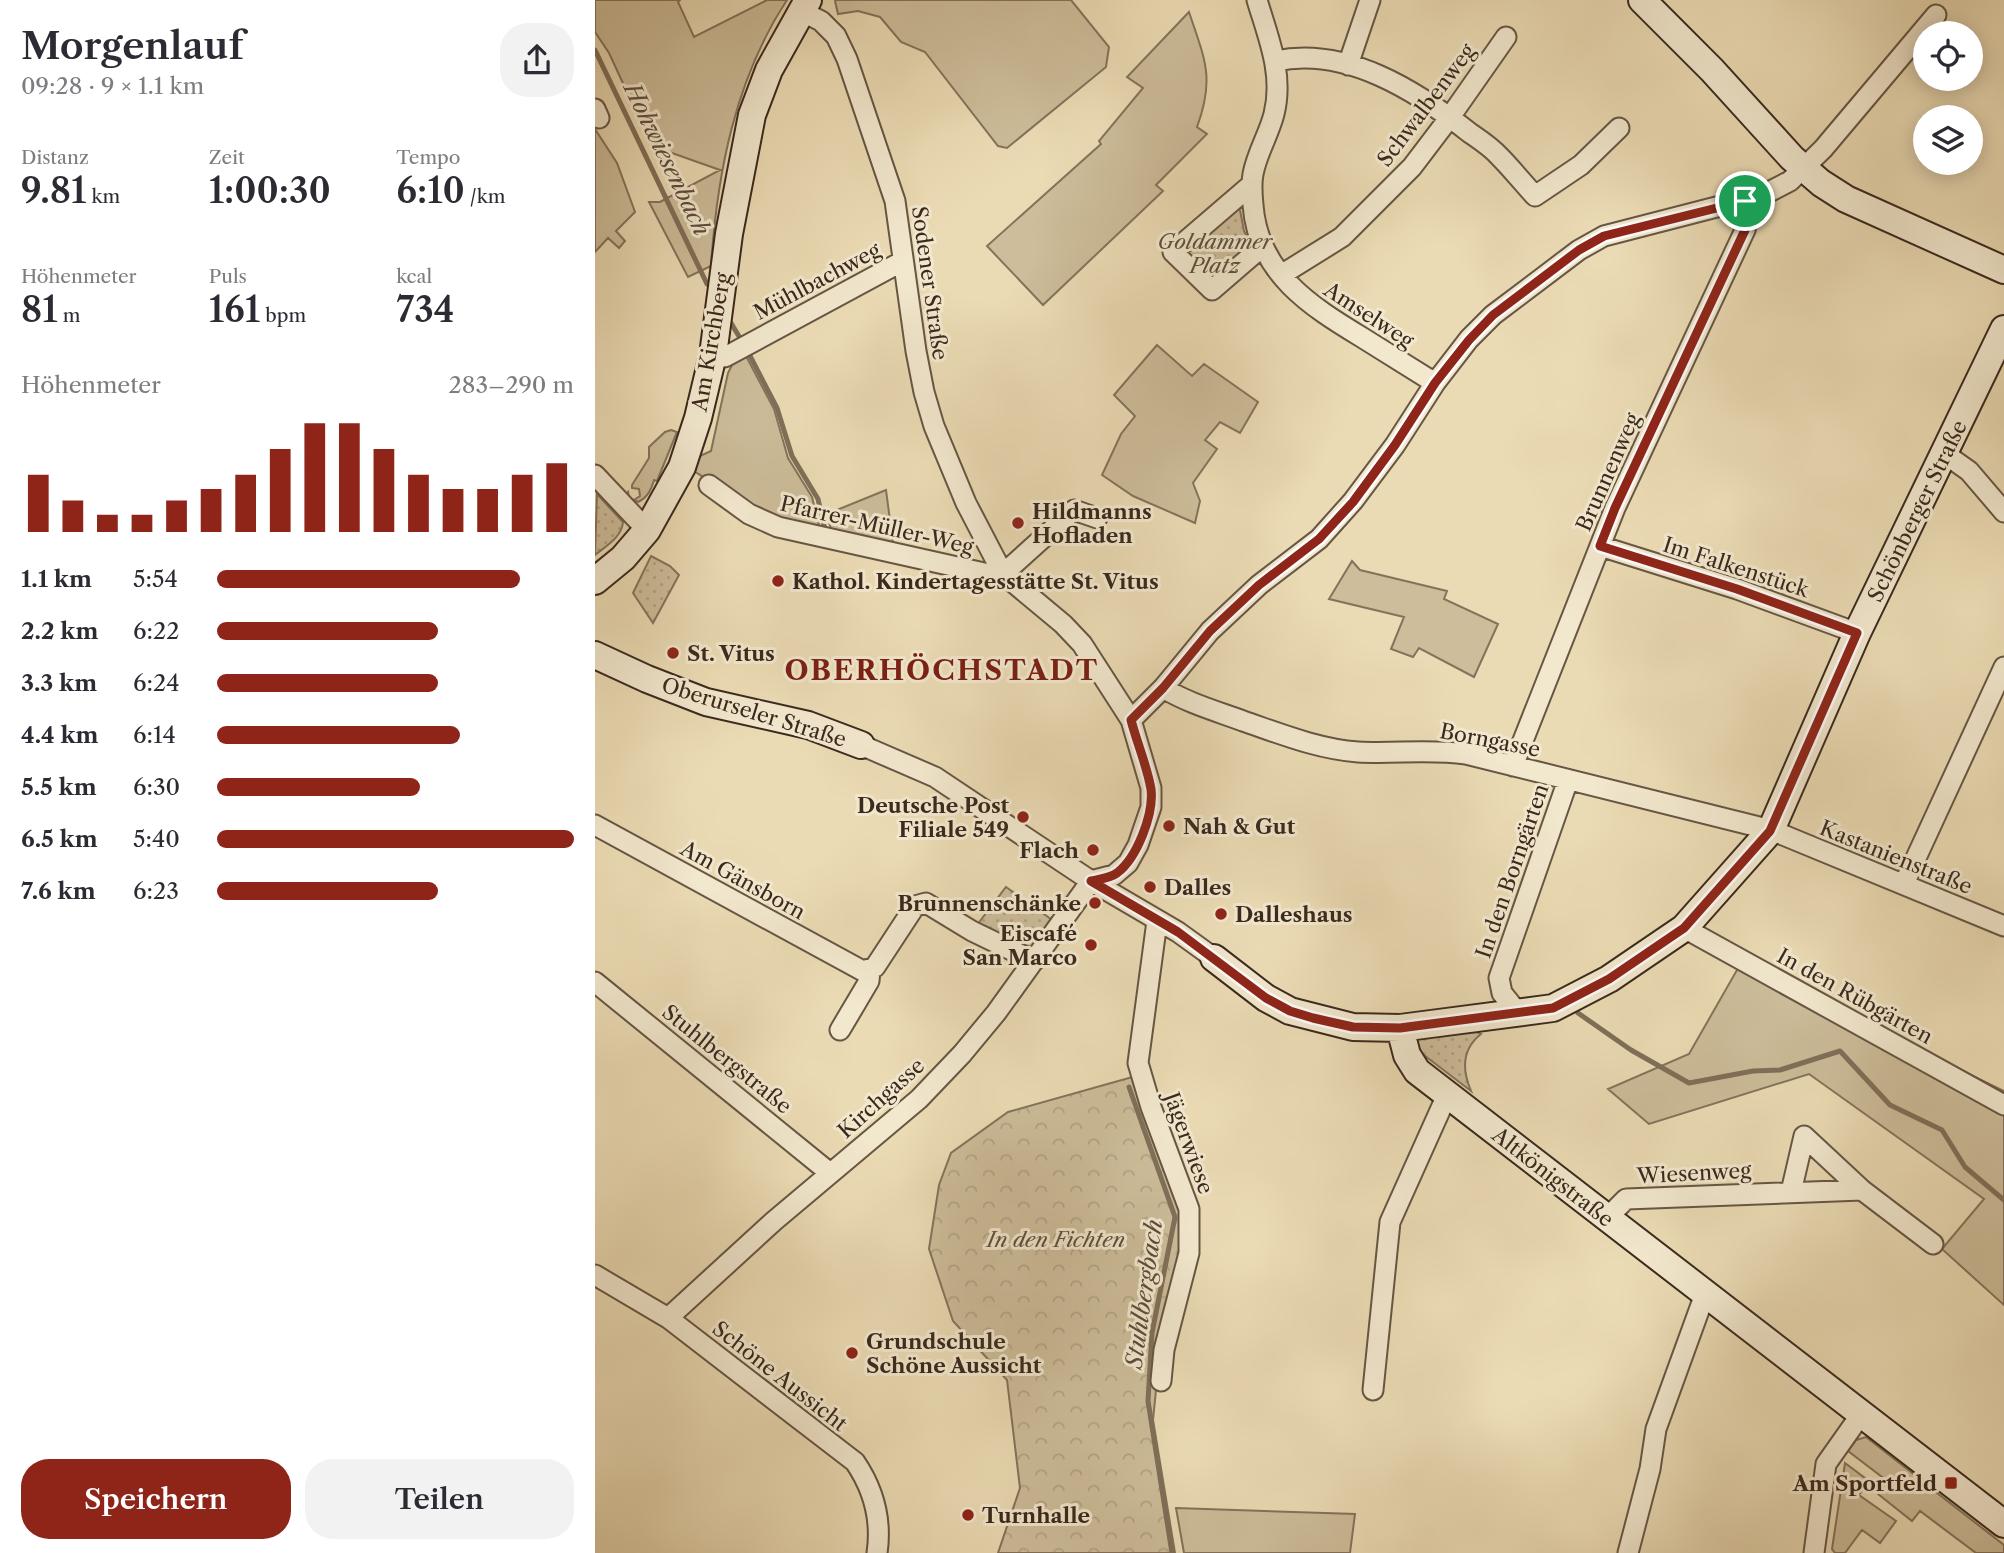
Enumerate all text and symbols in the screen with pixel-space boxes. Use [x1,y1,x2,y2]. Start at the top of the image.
map controls [1913,21,1983,175]
button: locate [1913,21,1983,91]
text: Morgenlauf [21,22,244,69]
button: share [500,23,574,97]
street label: Schwalbenweg [1372,38,1481,171]
text: 09:28 · 9 × 1.1 km [21,72,204,100]
water label: Hohwiesenbach [617,76,716,240]
button: layers [1913,105,1983,175]
text: Distanz [21,146,89,169]
text: Zeit [209,146,245,169]
text: Tempo [396,146,460,169]
text: 9.81 [21,169,86,212]
text: 1:00:30 [209,169,331,212]
text: 6:10 [396,169,465,212]
pin [1715,171,1775,231]
icon: arrive [1726,182,1764,220]
text: km [86,185,120,208]
text: /km [465,185,505,208]
street label: Sodener Straße [907,204,953,362]
park label: Goldammer Platz [1158,229,1274,278]
street label: Mühlbachweg [749,237,885,325]
text: Höhenmeter [21,265,137,288]
text: Puls [209,265,247,288]
text: kcal [396,265,432,288]
street label: Am Kirchberg [686,270,736,414]
street label: Amselweg [1319,276,1419,354]
text: 81 [21,288,58,331]
text: 161 [209,288,260,331]
text: 734 [396,288,454,331]
text: m [58,304,80,327]
text: bpm [260,304,306,327]
text: Höhenmeter [21,371,161,399]
text: 283–290 m [449,371,574,399]
street label: Brunnenweg [1571,408,1646,535]
street label: Schönberger Straße [1862,416,1972,606]
street label: Pfarrer-Müller-Weg [778,491,977,560]
place label: Hildmanns Hofladen [1032,499,1152,548]
marker: Hildmanns Hofladen [1010,515,1026,531]
street label: Im Falkenstück [1660,532,1813,603]
text: 1.1 km [21,565,92,593]
text: 5:54 [133,565,178,593]
place label: Kathol. Kindertagesstätte St. Vitus [792,569,1159,594]
marker: Kathol. Kindertagesstätte St. Vitus [770,573,786,589]
text: 2.2 km [21,617,98,645]
text: 6:22 [133,617,179,645]
place label: St. Vitus [687,641,775,666]
marker: St. Vitus [665,645,681,661]
district label: OBERHÖCHSTADT [785,653,1099,687]
text: 3.3 km [21,669,97,697]
text: 6:24 [133,669,179,697]
street label: Oberurseler Straße [659,672,849,752]
street label: Borngasse [1438,718,1542,762]
text: 4.4 km [21,721,98,749]
text: 6:14 [133,721,176,749]
text: 5.5 km [21,773,97,801]
text: 6:30 [133,773,180,801]
street label: In den Borngärten [1470,781,1554,961]
place label: Deutsche Post Filiale 549 [857,793,1010,842]
marker: Deutsche Post Filiale 549 [1015,809,1031,825]
place label: Nah & Gut [1183,814,1296,839]
street label: Kastanienstraße [1816,815,1976,899]
marker: Nah & Gut [1161,818,1177,834]
text: 6.5 km [21,825,98,853]
text: 5:40 [133,825,180,853]
street label: Am Gänsborn [675,835,810,925]
place label: Flach [1019,838,1080,863]
marker: Flach [1085,842,1101,858]
place label: Dalles [1164,875,1231,900]
text: 7.6 km [21,877,96,905]
text: 6:23 [133,877,179,905]
marker: Dalles [1142,879,1158,895]
place label: Brunnenschänke [897,891,1081,916]
marker: Brunnenschänke [1087,895,1103,911]
place label: Dalleshaus [1235,902,1353,927]
marker: Dalleshaus [1213,906,1229,922]
place label: Eiscafé San Marco [963,921,1077,970]
marker: Eiscafé San Marco [1083,937,1099,953]
street label: In den Rübgärten [1773,943,1937,1049]
street label: Stuhlbergstraße [657,999,797,1119]
street label: Kirchgasse [833,1053,929,1143]
street label: Jägerwiese [1158,1086,1219,1197]
street label: Altkönigstraße [1487,1121,1618,1232]
street label: Wiesenweg [1635,1157,1753,1189]
water label: Stuhlbergbach [1119,1218,1168,1372]
park label: In den Fichten [985,1227,1125,1252]
street label: Schöne Aussicht [708,1316,853,1437]
place label: Grundschule Schöne Aussicht [866,1329,1042,1378]
marker: Grundschule Schöne Aussicht [844,1345,860,1361]
button: Speichern [21,1459,291,1539]
button: Teilen [305,1459,574,1539]
place label: Am Sportfeld [1792,1471,1937,1496]
marker: Am Sportfeld [1943,1475,1959,1491]
place label: Turnhalle [982,1503,1090,1528]
marker: Turnhalle [960,1507,976,1523]

